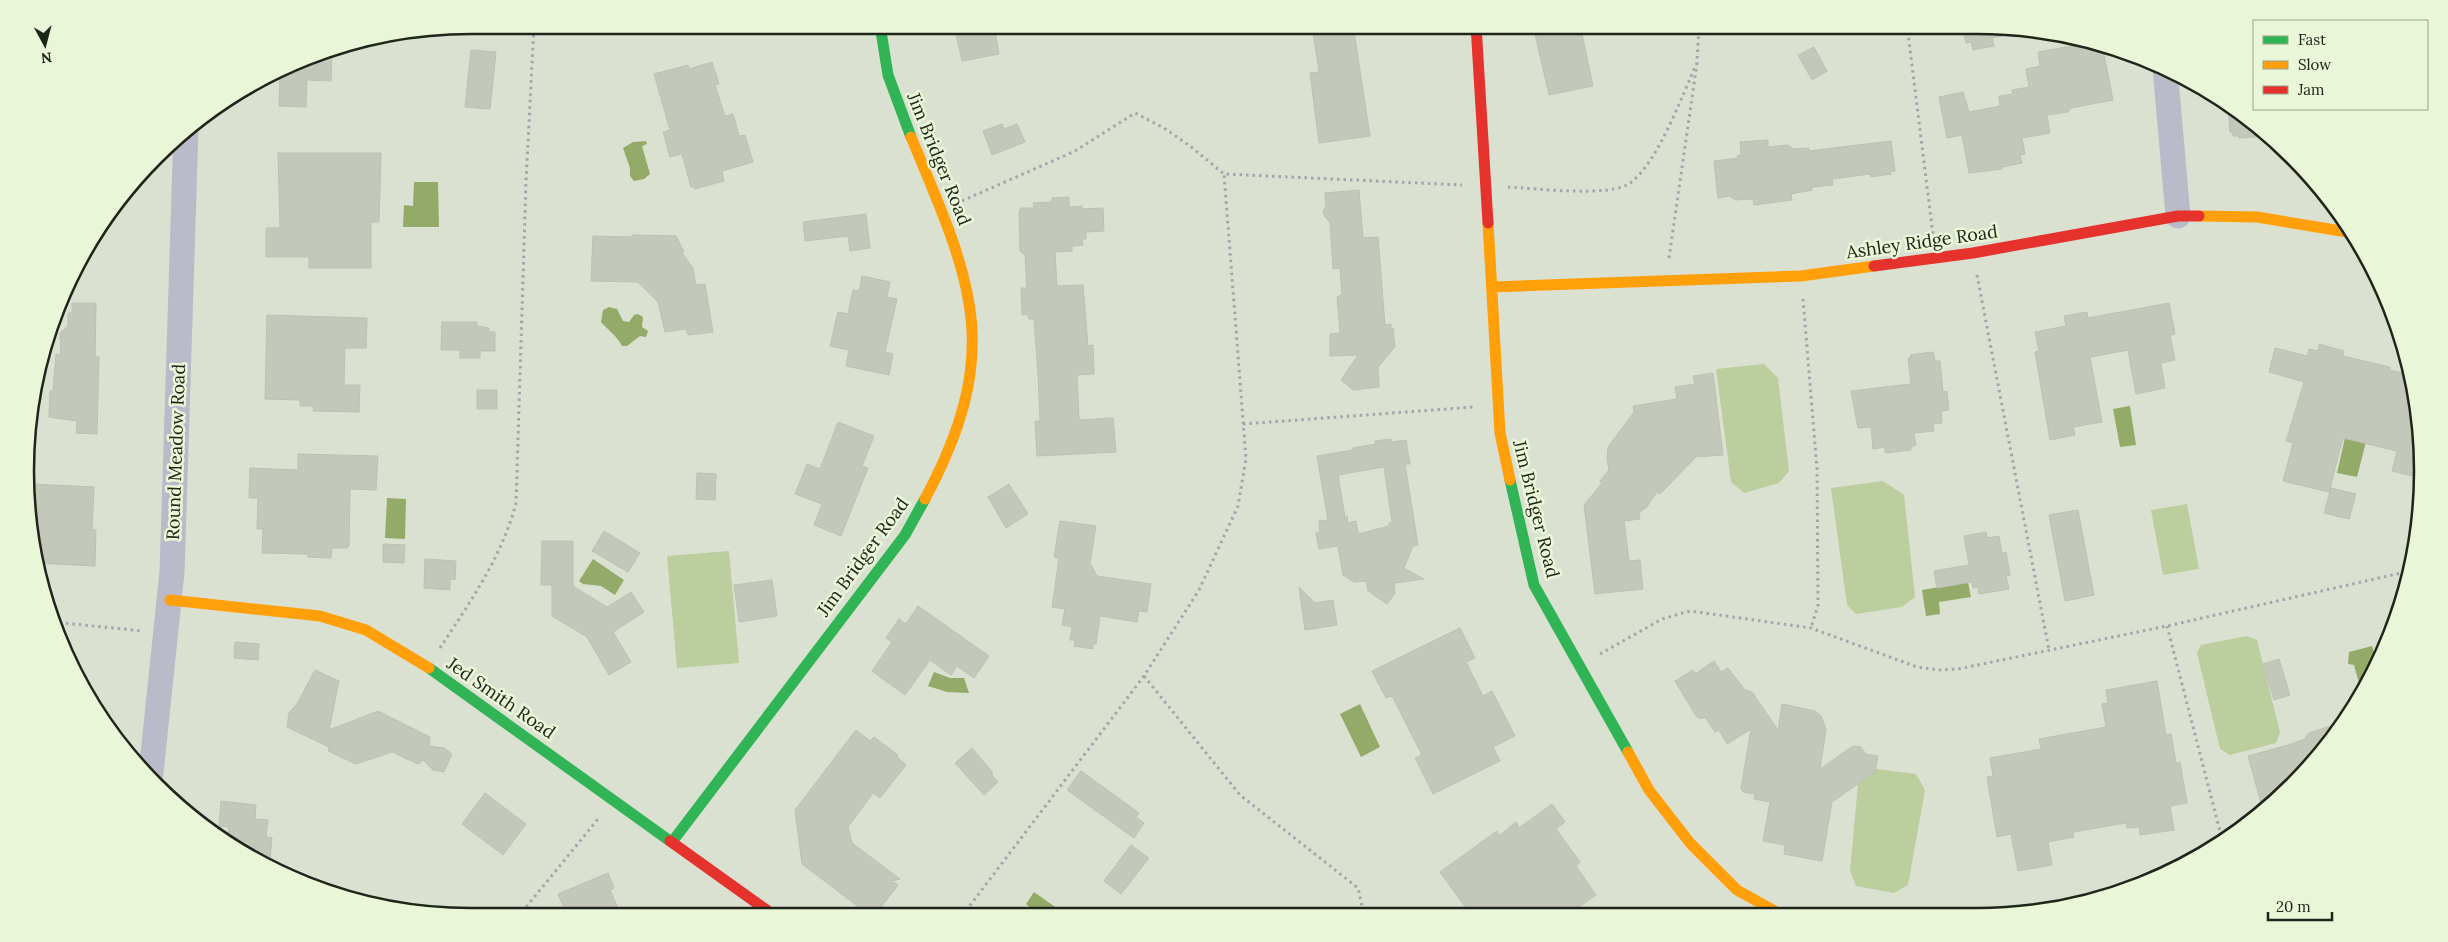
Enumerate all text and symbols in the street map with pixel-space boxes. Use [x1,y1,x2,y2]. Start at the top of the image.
north arrow [20,20,70,70]
legend [2253,20,2428,110]
text: Fast [2298,30,2326,49]
text: N [40,48,53,68]
text: Slow [2298,55,2331,74]
text: Jam [2297,80,2325,99]
street label: Jim Bridger Road [902,88,977,229]
street label: Ashley Ridge Road [1844,219,1999,264]
street label: Round Meadow Road [161,363,190,540]
street label: Jim Bridger Road [1508,437,1565,580]
street label: Jim Bridger Road [811,493,914,621]
street label: Jed Smith Road [442,651,560,744]
scale bar [2268,890,2332,922]
text: 20 m [2276,897,2311,916]

